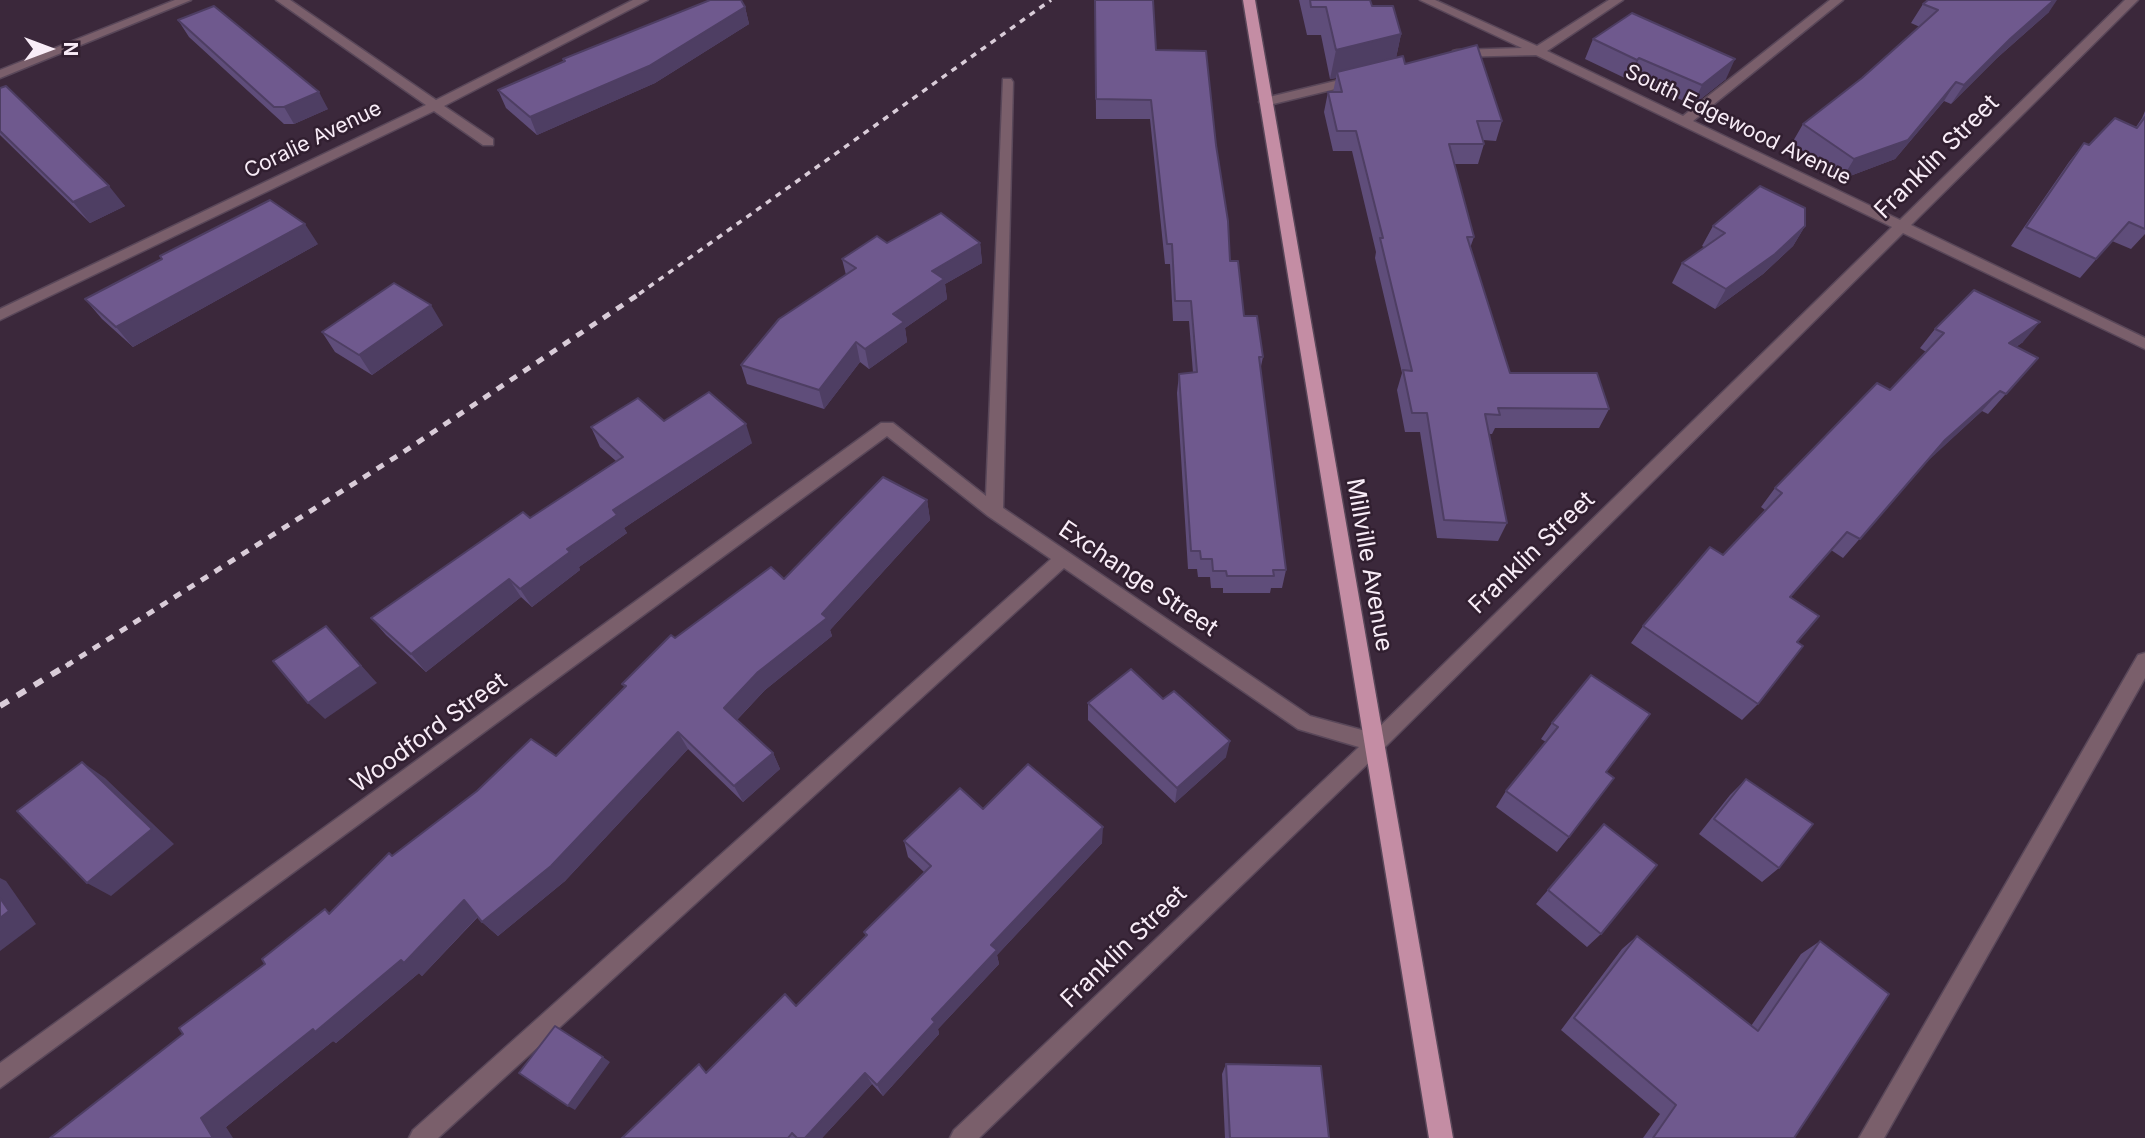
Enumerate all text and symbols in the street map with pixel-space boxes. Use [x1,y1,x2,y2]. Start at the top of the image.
north arrow [14,14,84,84]
text: N [59,42,82,56]
street label: South Edgewood Avenue [1621,59,1855,191]
street label: Franklin Street [1869,89,2005,225]
street label: Coralie Avenue [240,96,386,184]
street label: Millville Avenue [1340,476,1398,654]
street label: Franklin Street [1463,486,1601,620]
street label: Exchange Street [1053,515,1223,643]
street label: Woodford Street [345,667,513,799]
street label: Franklin Street [1055,880,1193,1014]

